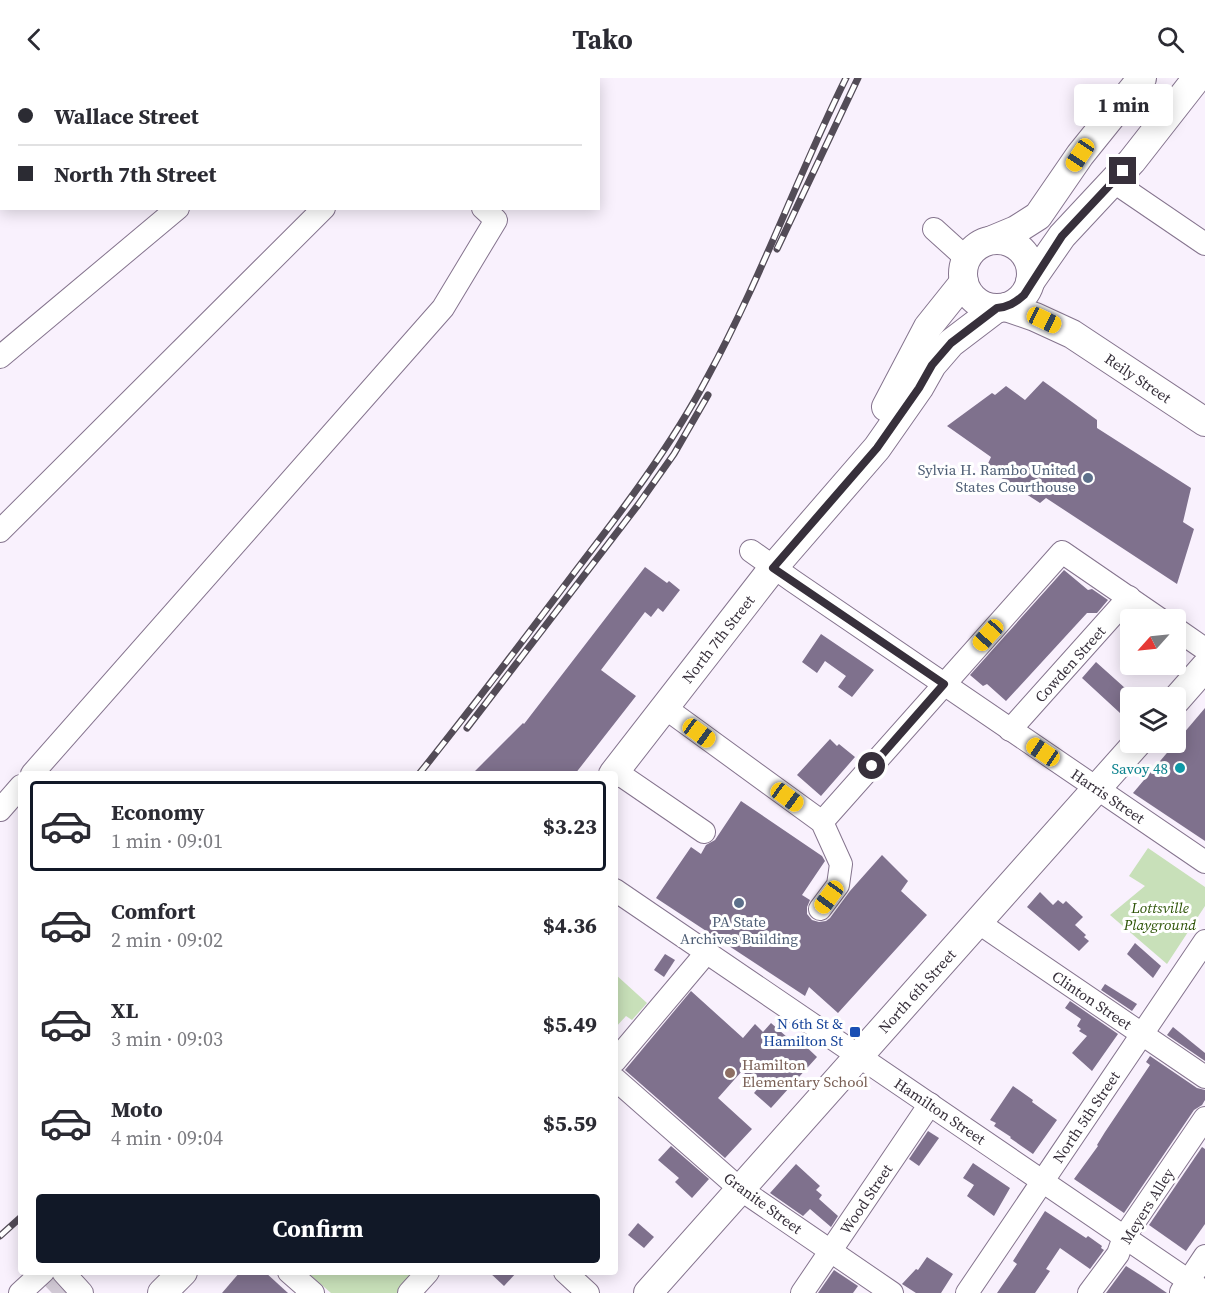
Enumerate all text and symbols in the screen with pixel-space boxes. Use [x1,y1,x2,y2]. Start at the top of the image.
text: Tako [572,21,633,58]
icon: back [18,23,51,56]
icon: search [1154,23,1187,56]
callout: 1 min [1074,84,1172,126]
text: 1 min [1098,91,1149,119]
text: Wallace Street [54,101,199,131]
car [1062,135,1098,175]
route end [1109,157,1136,184]
text: North 7th Street [54,159,216,189]
car [1024,304,1064,336]
street label: Reily Street [1101,348,1175,408]
place label: Sylvia H. Rambo United States Courthouse [918,459,1076,497]
marker: Sylvia H. Rambo United States Courthouse [1081,471,1095,485]
street label: North 7th Street [677,590,759,688]
north arrow [1120,609,1186,675]
map controls [1120,609,1186,753]
car [969,616,1007,654]
street label: Cowden Street [1030,621,1110,707]
button: layers [1120,687,1186,753]
car [679,715,719,751]
car [1023,734,1063,770]
route start [858,752,885,779]
place label: Savoy 48 [1111,758,1168,779]
marker: Savoy 48 [1173,761,1187,775]
street label: Harris Street [1067,764,1149,829]
car [767,779,807,815]
text: Economy [111,797,205,827]
icon: car [39,799,93,853]
text: $3.23 [543,811,597,841]
text: 1 min · 09:01 [111,827,223,855]
car [811,877,847,917]
text: Comfort [111,896,195,926]
marker: PA State Archives Building [732,896,746,910]
park label: Lottsville Playground [1123,897,1196,935]
icon: car [39,898,93,952]
text: $4.36 [543,910,597,940]
place label: PA State Archives Building [680,911,798,949]
text: 2 min · 09:02 [111,926,223,954]
street label: North 6th Street [873,944,961,1038]
street label: Clinton Street [1048,966,1136,1034]
text: XL [111,995,138,1025]
icon: car [39,997,93,1051]
text: $5.49 [543,1009,597,1039]
place label: N 6th St & Hamilton St [763,1013,843,1051]
text: 3 min · 09:03 [111,1025,223,1053]
marker: N 6th St & Hamilton St [848,1025,862,1039]
place label: Hamilton Elementary School [742,1054,869,1092]
marker: Hamilton Elementary School [723,1066,737,1080]
street label: North 5th Street [1047,1067,1125,1167]
street label: Hamilton Street [890,1073,990,1149]
text: Moto [111,1094,163,1124]
icon: car [39,1096,93,1150]
text: $5.59 [543,1108,597,1138]
text: 4 min · 09:04 [111,1124,223,1152]
street label: Wood Street [835,1160,897,1238]
street label: Meyers Alley [1115,1164,1179,1248]
street label: Granite Street [719,1167,807,1239]
button: Confirm [36,1194,600,1263]

